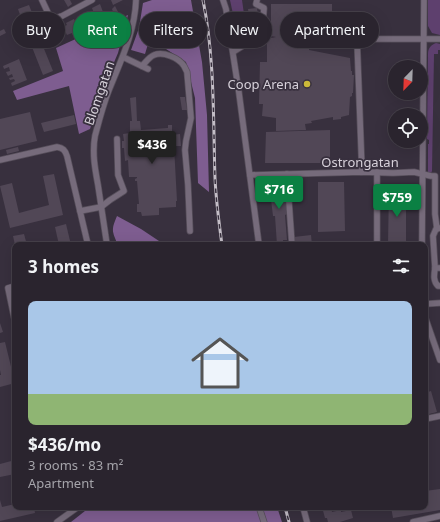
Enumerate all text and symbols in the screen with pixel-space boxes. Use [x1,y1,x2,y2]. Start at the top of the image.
chip: Buy [12,12,65,48]
chip: Rent [73,12,131,48]
chip: Filters [139,12,207,48]
chip: New [215,12,272,48]
chip: Apartment [280,12,379,48]
street label: Blomgatan [80,58,118,128]
north arrow [388,60,428,100]
map controls [388,60,428,148]
place label: Coop Arena [228,75,299,93]
marker: Coop Arena [302,79,312,89]
button: locate [388,108,428,148]
pin: $436 [128,131,176,165]
text: $436 [137,135,167,153]
street label: Ostrongatan [321,153,399,171]
pin: $716 [255,176,303,210]
text: $716 [264,180,294,198]
pin: $759 [373,184,421,218]
text: $759 [382,188,412,206]
text: 3 homes [28,255,99,278]
icon: filters [390,255,412,277]
icon: home [184,327,256,399]
text: $436/mo [28,433,101,456]
text: 3 rooms · 83 m² [28,456,123,474]
text: Apartment [28,474,94,492]

